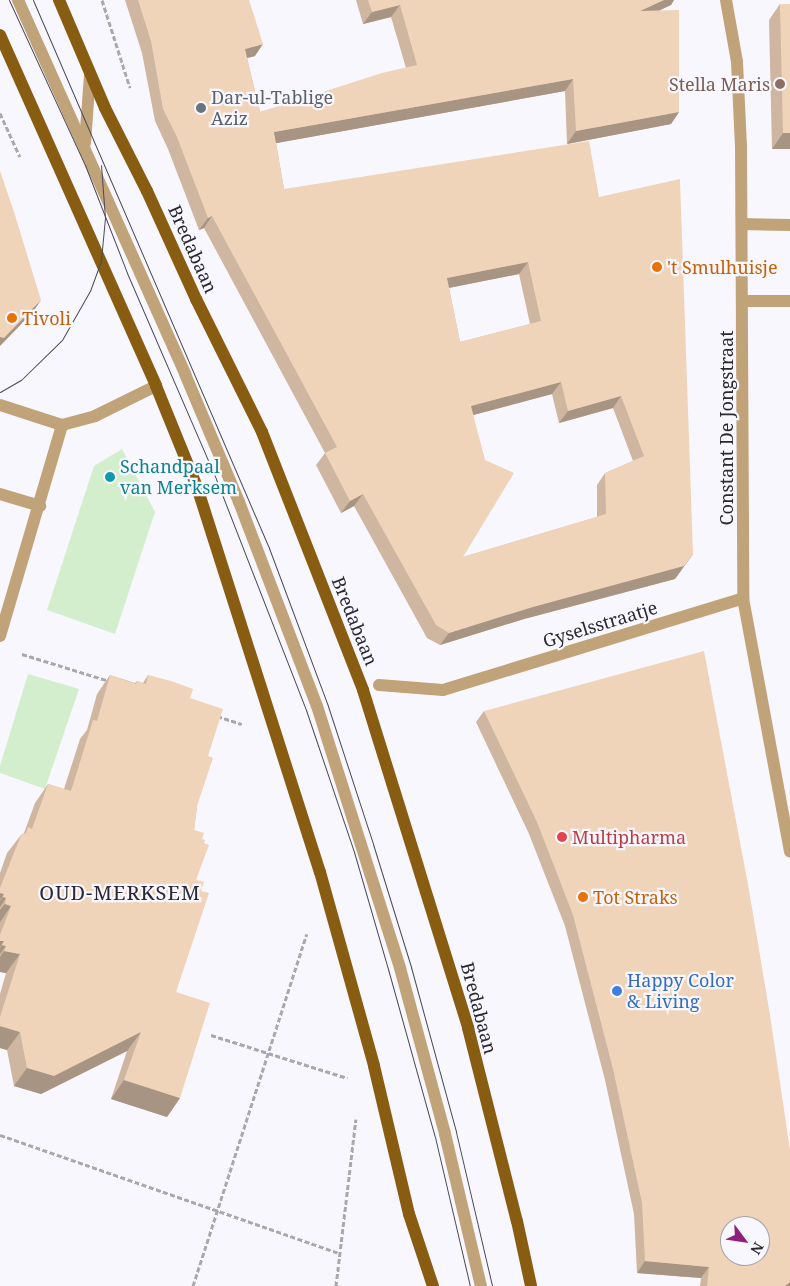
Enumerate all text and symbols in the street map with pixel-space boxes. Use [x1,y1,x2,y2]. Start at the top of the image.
place label: Stella Maris [669,73,770,95]
marker: Stella Maris [774,78,786,90]
place label: Dar-ul-Tablige Aziz [211,87,333,130]
marker: Dar-ul-Tablige Aziz [195,102,207,114]
street label: Bredabaan [164,202,222,296]
place label: 't Smulhuisje [667,256,778,278]
marker: 't Smulhuisje [651,261,663,273]
place label: Tivoli [22,307,71,329]
marker: Tivoli [6,312,18,324]
street label: Constant De Jongstraat [715,331,737,525]
place label: Schandpaal van Merksem [120,456,237,498]
marker: Schandpaal van Merksem [104,471,116,483]
street label: Bredabaan [327,573,383,669]
street label: Gyselsstraatje [540,596,660,652]
place label: Multipharma [572,826,686,848]
marker: Multipharma [556,831,568,843]
district label: OUD-MERKSEM [38,880,202,904]
place label: Tot Straks [593,886,678,908]
marker: Tot Straks [577,891,589,903]
street label: Bredabaan [456,960,502,1056]
place label: Happy Color & Living [627,970,734,1012]
marker: Happy Color & Living [611,985,623,997]
north arrow [720,1216,770,1266]
text: N [746,1239,768,1258]

